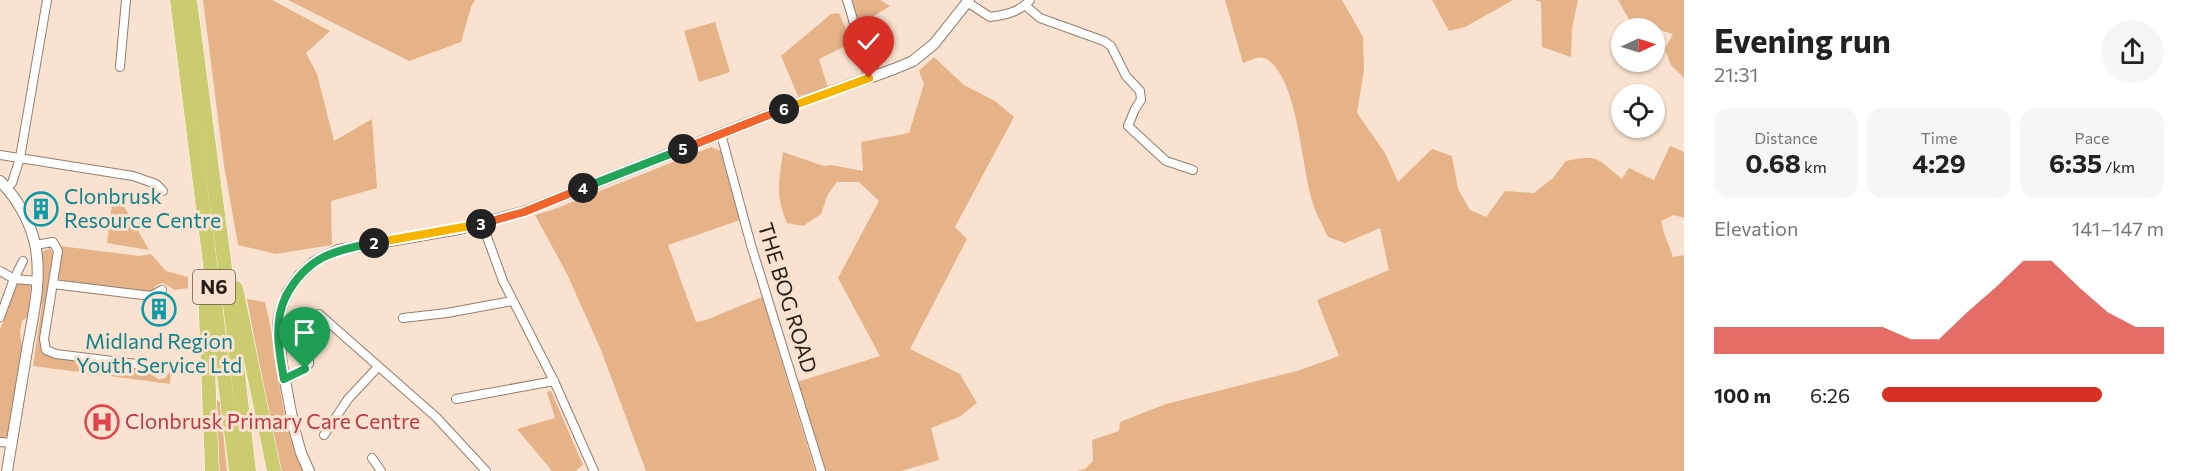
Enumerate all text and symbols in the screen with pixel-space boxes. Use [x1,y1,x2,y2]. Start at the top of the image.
pin [843,16,894,78]
north arrow [1611,18,1665,72]
map controls [1611,18,1665,138]
text: Evening run [1714,19,1891,60]
button: share [2101,20,2164,83]
icon: check [852,25,885,58]
text: 21:31 [1714,62,1758,86]
button: locate [1611,84,1665,138]
pin: 6 [769,94,799,124]
text: 6 [779,99,789,118]
text: Distance [1754,128,1818,147]
text: Time [1921,128,1957,147]
text: Pace [2075,128,2109,147]
pin: 5 [668,134,698,164]
text: 5 [678,139,688,158]
text: 0.68 [1745,147,1801,178]
text: 4:29 [1912,147,1966,178]
text: 6:35 [2049,147,2102,178]
text: km [1801,157,1827,176]
text: /km [2102,157,2135,176]
pin: 4 [568,173,598,203]
text: 4 [578,178,588,197]
place label: Clonbrusk Resource Centre [64,183,221,232]
building icon: Clonbrusk Resource Centre [23,191,59,227]
pin: 3 [466,209,496,239]
text: 3 [476,214,486,233]
text: Elevation [1714,216,1799,240]
text: 141–147 m [2072,216,2164,240]
street label: THE BOG ROAD [754,219,823,376]
pin: 2 [359,228,389,258]
text: 2 [369,233,379,252]
road number: N6 [193,270,235,304]
building icon: Midland Region Youth Service Ltd [141,291,177,327]
pin [279,307,330,369]
icon: arrive [288,316,321,349]
place label: Midland Region Youth Service Ltd [76,328,242,377]
text: 100 m [1714,383,1771,407]
text: 6:26 [1810,383,1850,407]
hospital icon: Clonbrusk Primary Care Centre [84,404,120,440]
place label: Clonbrusk Primary Care Centre [125,408,420,433]

